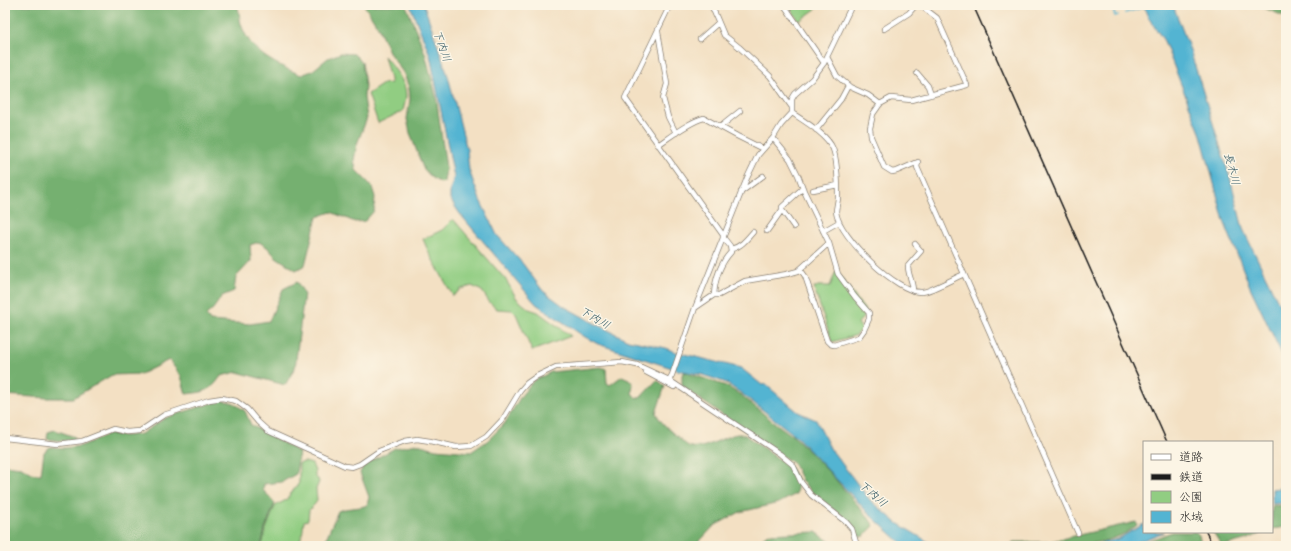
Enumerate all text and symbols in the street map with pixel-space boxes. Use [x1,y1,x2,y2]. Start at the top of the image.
water label: 下内川 [430,28,454,64]
water label: 長木川 [1221,151,1243,187]
water label: 下内川 [578,304,612,332]
legend [1143,441,1273,533]
text: 道路 [1179,450,1203,465]
text: 鉄道 [1179,470,1203,485]
water label: 下内川 [856,478,890,510]
text: 公園 [1179,490,1203,505]
text: 水域 [1179,510,1203,525]

